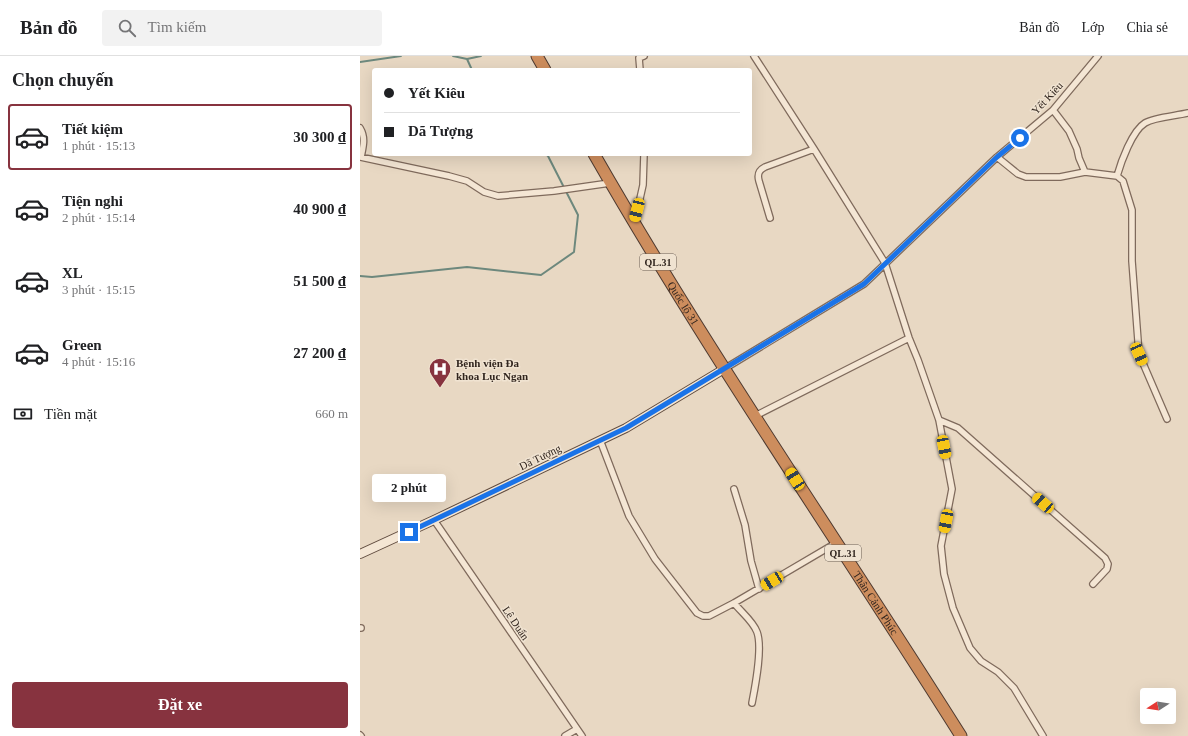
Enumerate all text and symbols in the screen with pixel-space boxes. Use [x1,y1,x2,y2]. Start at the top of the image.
search box [102,10,382,46]
text: Bản đồ [20,17,78,38]
icon: search [116,17,138,39]
text: Tìm kiếm [148,19,206,35]
text: Bản đồ [1019,20,1059,35]
text: Lớp [1081,20,1104,35]
text: Chia sẻ [1126,20,1168,35]
text: Chọn chuyến [12,70,114,90]
street label: Yết Kiêu [1029,79,1065,117]
text: Yết Kiêu [408,85,465,101]
icon: car [14,119,50,155]
text: Tiết kiệm [62,121,123,137]
text: Dã Tượng [408,123,473,139]
text: 30 300 ₫ [293,129,346,145]
route start [1011,129,1029,147]
text: 1 phút · 15:13 [62,138,135,153]
icon: car [14,191,50,227]
text: Tiện nghi [62,193,123,209]
car [628,197,646,223]
text: 40 900 ₫ [293,201,346,217]
text: 2 phút · 15:14 [62,210,135,225]
road number: QL.31 [640,254,676,270]
icon: car [14,263,50,299]
text: XL [62,265,83,281]
text: 51 500 ₫ [293,273,346,289]
street label: Quốc lộ 31 [665,279,701,327]
text: 3 phút · 15:15 [62,282,135,297]
icon: car [14,335,50,371]
text: Green [62,337,102,353]
car [1129,341,1149,367]
text: 27 200 ₫ [293,345,346,361]
text: 4 phút · 15:16 [62,354,135,369]
hospital icon: Bệnh viện Đa khoa Lục Ngạn [427,356,453,389]
place label: Bệnh viện Đa khoa Lục Ngạn [456,357,528,382]
icon: cash [12,403,34,425]
text: Tiền mặt [44,406,97,422]
text: 660 m [315,406,348,421]
car [936,434,952,460]
street label: Dã Tượng [517,442,563,472]
car [783,466,807,492]
callout: 2 phút [372,474,446,502]
text: 2 phút [391,480,427,495]
car [1030,491,1056,515]
car [938,508,954,534]
route end [400,523,418,541]
road number: QL.31 [825,545,861,561]
street label: Thân Cảnh Phúc [851,569,901,637]
car [759,570,785,592]
street label: Lê Duẩn [500,604,532,643]
button: Đặt xe [12,682,348,728]
north arrow [1140,688,1176,724]
map controls [1140,688,1176,724]

